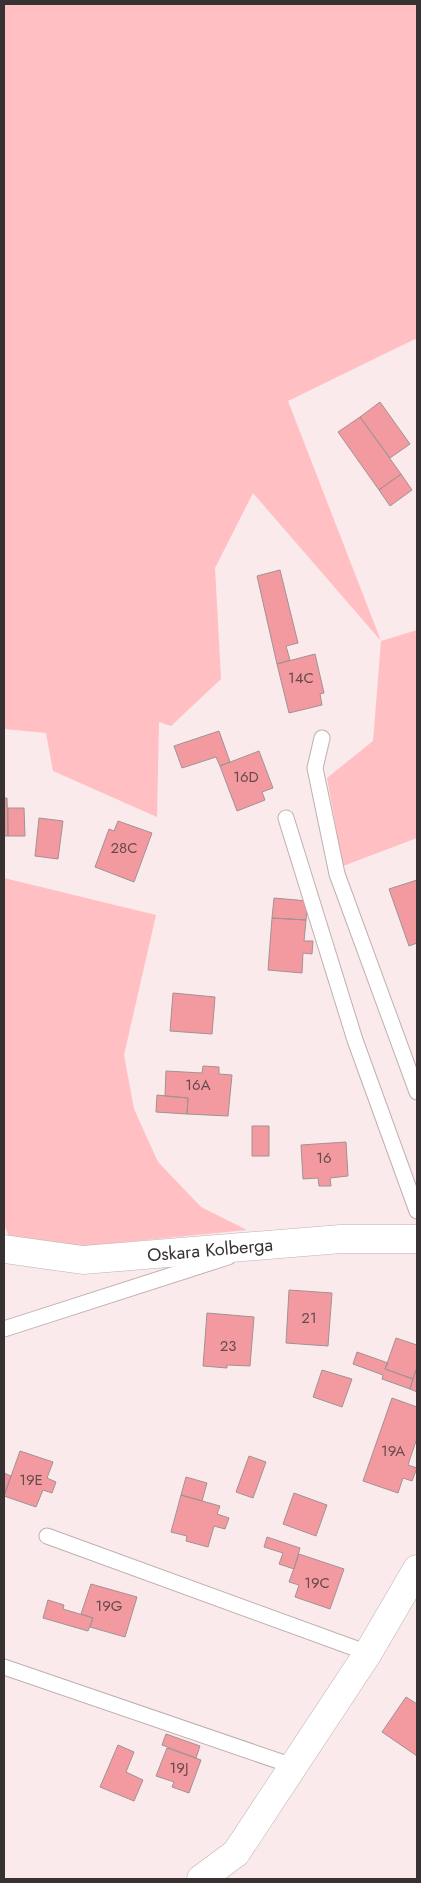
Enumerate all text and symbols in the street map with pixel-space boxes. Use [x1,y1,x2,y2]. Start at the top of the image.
house number: 14C [288,667,314,689]
house number: 16D [233,766,259,788]
house number: 28C [110,837,138,859]
house number: 16A [185,1074,211,1096]
house number: 16 [316,1147,332,1169]
street label: Oskara Kolberga [146,1232,274,1268]
house number: 21 [301,1307,317,1329]
house number: 23 [220,1335,236,1357]
house number: 19A [381,1440,405,1462]
house number: 19E [19,1469,43,1491]
house number: 19C [304,1572,330,1594]
house number: 19G [95,1595,123,1617]
house number: 19J [170,1757,189,1779]

